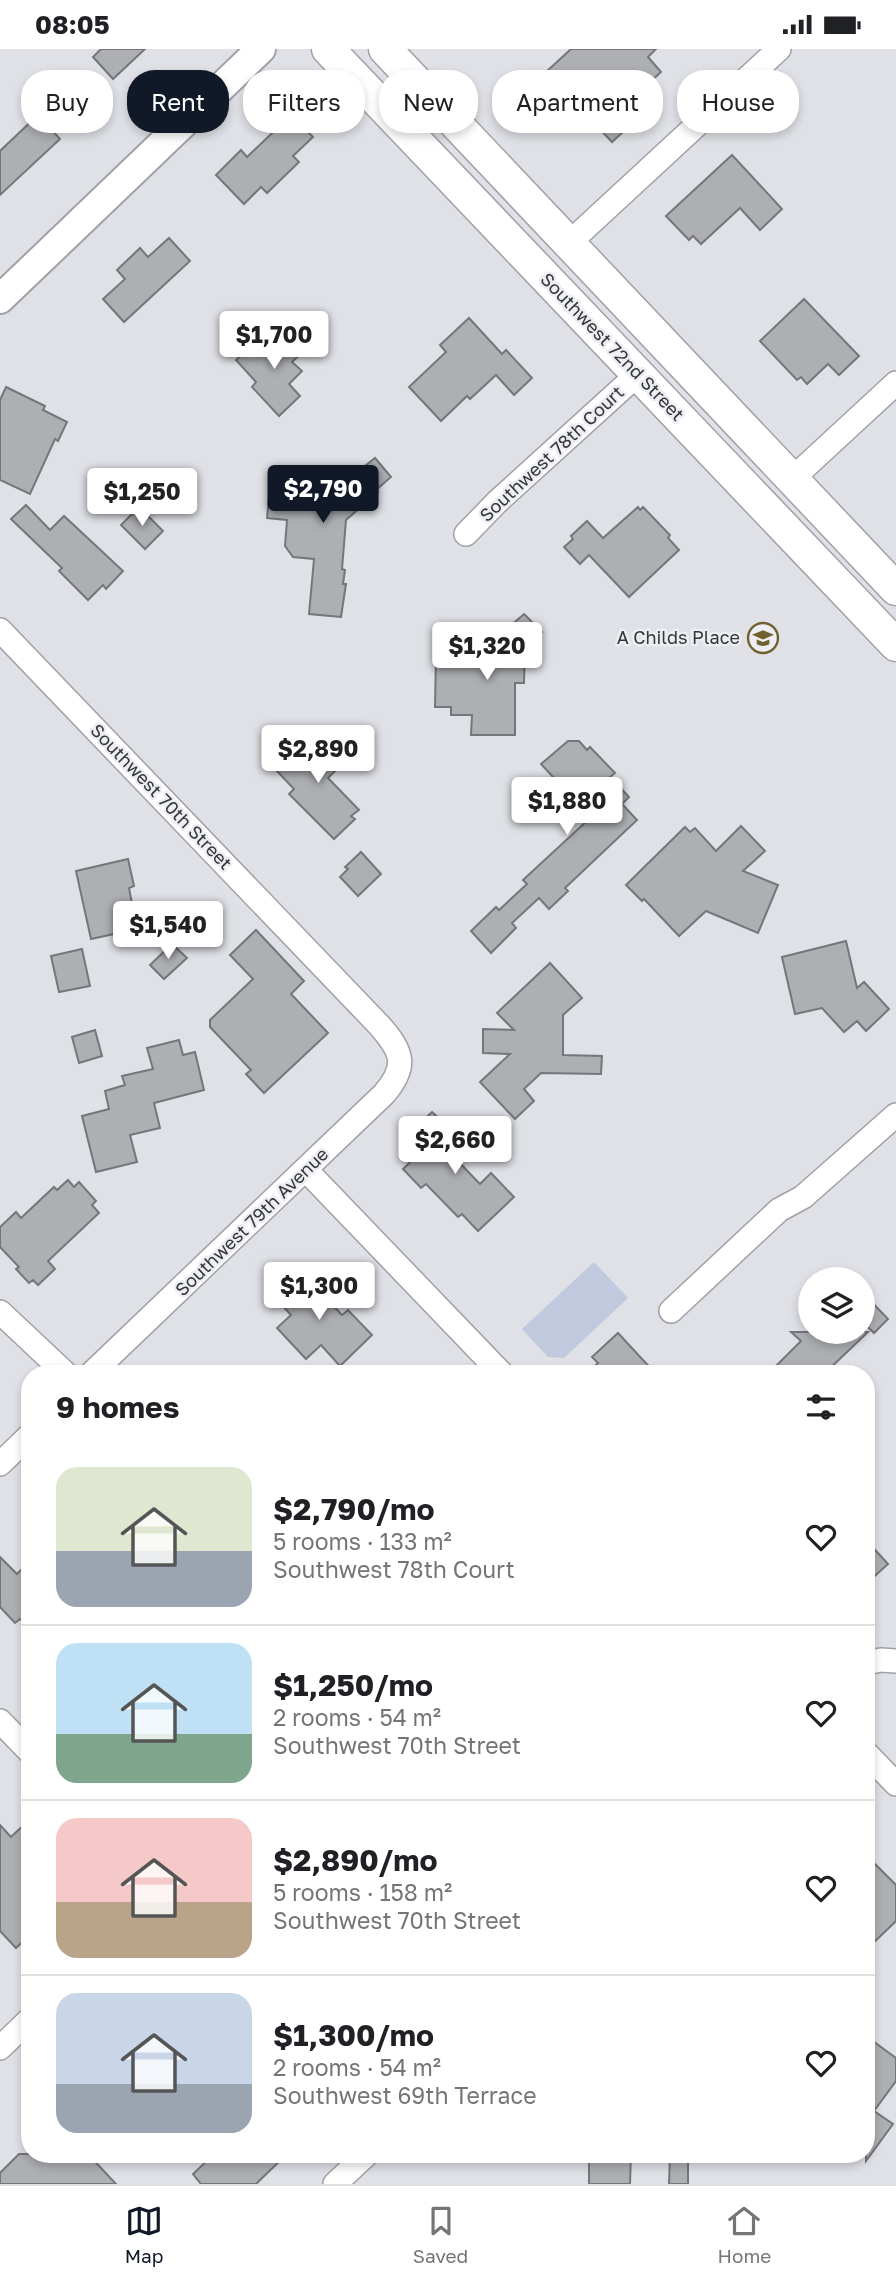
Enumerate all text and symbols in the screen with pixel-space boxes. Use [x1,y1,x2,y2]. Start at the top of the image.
text: 08:05 [35,9,110,40]
chip: Buy [21,70,113,133]
chip: Rent [127,70,229,133]
chip: Filters [243,70,365,133]
chip: New [379,70,478,133]
chip: Apartment [492,70,663,133]
chip: House [677,70,799,133]
street label: Southwest 72nd Street [536,268,689,425]
pin: $1,700 [217,311,331,371]
text: $1,700 [235,320,313,348]
street label: Southwest 78th Court [475,381,628,526]
pin: $2,790 [266,465,380,525]
pin: $1,250 [85,469,199,528]
text: $2,790 [284,474,362,502]
text: $1,250 [103,477,181,505]
school or university icon: A Childs Place [746,621,780,655]
pin: $1,320 [430,623,544,682]
place label: A Childs Place [617,626,740,648]
text: $1,320 [448,631,526,659]
street label: Southwest 70th Street [86,719,237,874]
pin: $2,890 [261,725,375,785]
text: $2,890 [277,734,359,762]
pin: $1,880 [510,777,624,837]
text: $1,880 [527,786,607,814]
pin: $1,540 [111,901,225,961]
text: $1,540 [129,910,207,938]
pin: $2,660 [398,1117,512,1176]
text: $2,660 [415,1125,495,1153]
street label: Southwest 79th Avenue [170,1142,332,1300]
pin: $1,300 [262,1263,376,1322]
map controls [798,1267,875,1344]
button: layers [798,1267,875,1344]
text: $1,300 [280,1271,358,1299]
icon: filters [802,1388,840,1426]
text: 9 homes [56,1389,179,1425]
text: $2,790/mo [273,1491,435,1527]
icon: home [112,1495,196,1579]
icon: heart [802,1518,840,1556]
text: 5 rooms · 133 m² [273,1527,452,1555]
text: Southwest 78th Court [273,1555,515,1583]
text: $1,250/mo [273,1667,433,1703]
icon: home [112,1671,196,1755]
icon: heart [802,1694,840,1732]
text: 2 rooms · 54 m² [273,1703,441,1731]
text: Southwest 70th Street [273,1731,521,1759]
text: $2,890/mo [273,1842,437,1878]
icon: home [112,1846,196,1930]
icon: heart [802,1869,840,1907]
text: 5 rooms · 158 m² [273,1878,452,1906]
text: Southwest 70th Street [273,1906,521,1934]
text: $1,300/mo [273,2017,434,2053]
icon: home [112,2021,196,2105]
icon: heart [802,2044,840,2082]
text: 2 rooms · 54 m² [273,2053,441,2081]
text: Southwest 69th Terrace [273,2081,536,2109]
tab: Map [125,2202,163,2267]
tab: Saved [413,2202,468,2267]
tab: Home [718,2202,771,2267]

